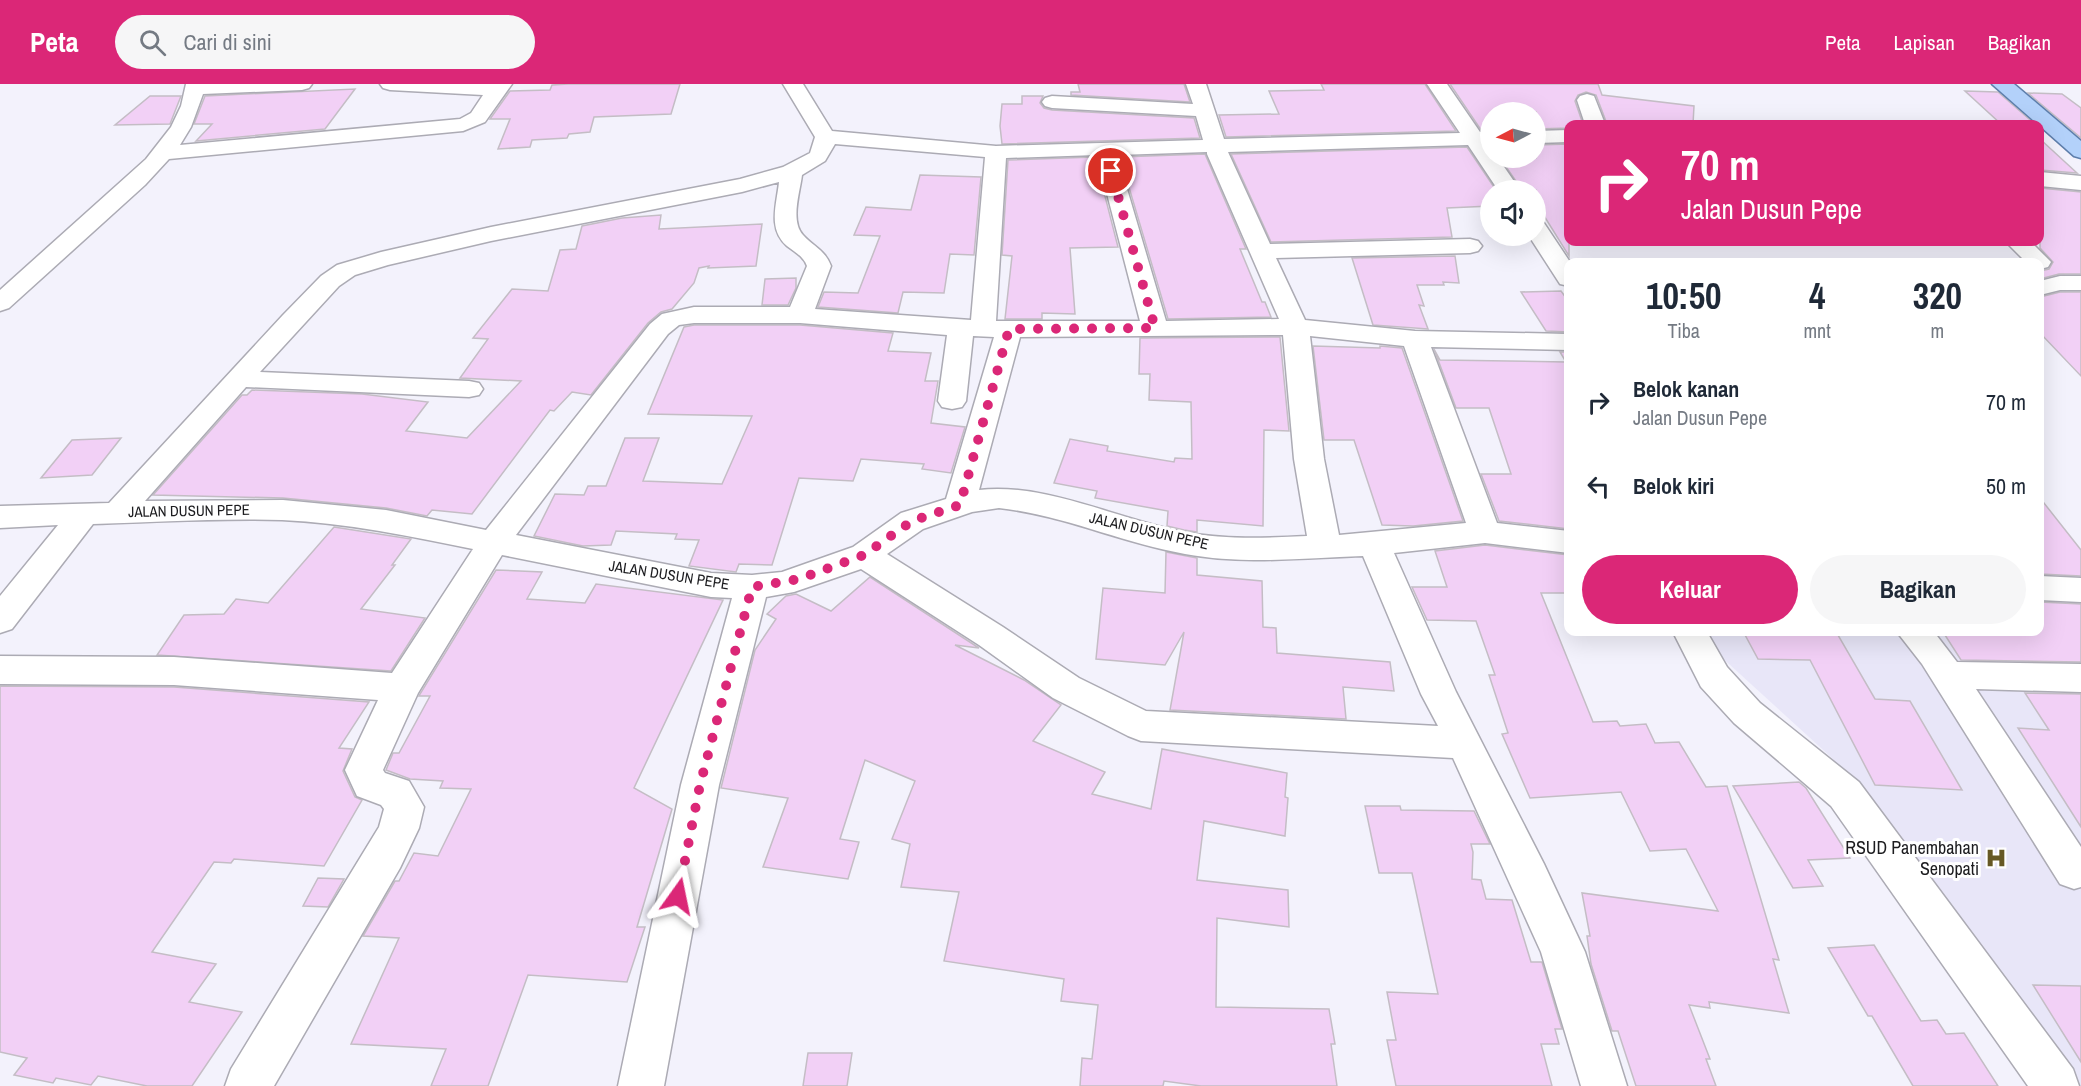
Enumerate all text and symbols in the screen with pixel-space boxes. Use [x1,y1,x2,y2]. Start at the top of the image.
search box [115,15,535,69]
text: Peta [30,23,79,61]
icon: search [136,26,169,59]
text: Cari di sini [184,27,272,57]
text: Peta [1825,28,1861,57]
text: Lapisan [1894,28,1955,57]
text: Bagikan [1988,28,2051,57]
north arrow [1480,102,1546,168]
map controls [1480,102,1546,246]
text: 70 m [1681,137,1760,193]
icon: right [1582,144,1660,222]
pin [1085,145,1136,196]
icon: arrive [1094,154,1127,187]
button: sound [1480,180,1546,246]
text: Jalan Dusun Pepe [1681,191,1862,227]
text: 10:50 [1646,272,1721,320]
text: 4 [1809,272,1825,320]
text: 320 [1913,272,1962,320]
text: Tiba [1667,317,1700,344]
text: mnt [1803,317,1831,344]
text: m [1931,317,1944,344]
text: Belok kanan [1633,374,1739,404]
icon: right [1582,386,1615,419]
text: 70 m [1986,387,2026,417]
text: Jalan Dusun Pepe [1633,404,1767,431]
icon: left [1582,470,1615,503]
text: Belok kiri [1633,471,1714,501]
text: 50 m [1986,471,2026,501]
street label: JALAN DUSUN PEPE [128,499,250,522]
street label: JALAN DUSUN PEPE [1087,507,1211,554]
street label: JALAN DUSUN PEPE [607,555,731,594]
button: Keluar [1582,555,1798,624]
button: Bagikan [1810,555,2026,624]
place label: RSUD Panembahan Senopati [1845,835,1979,881]
hospital icon: RSUD Panembahan Senopati [1984,846,2008,870]
position arrow [646,864,710,928]

